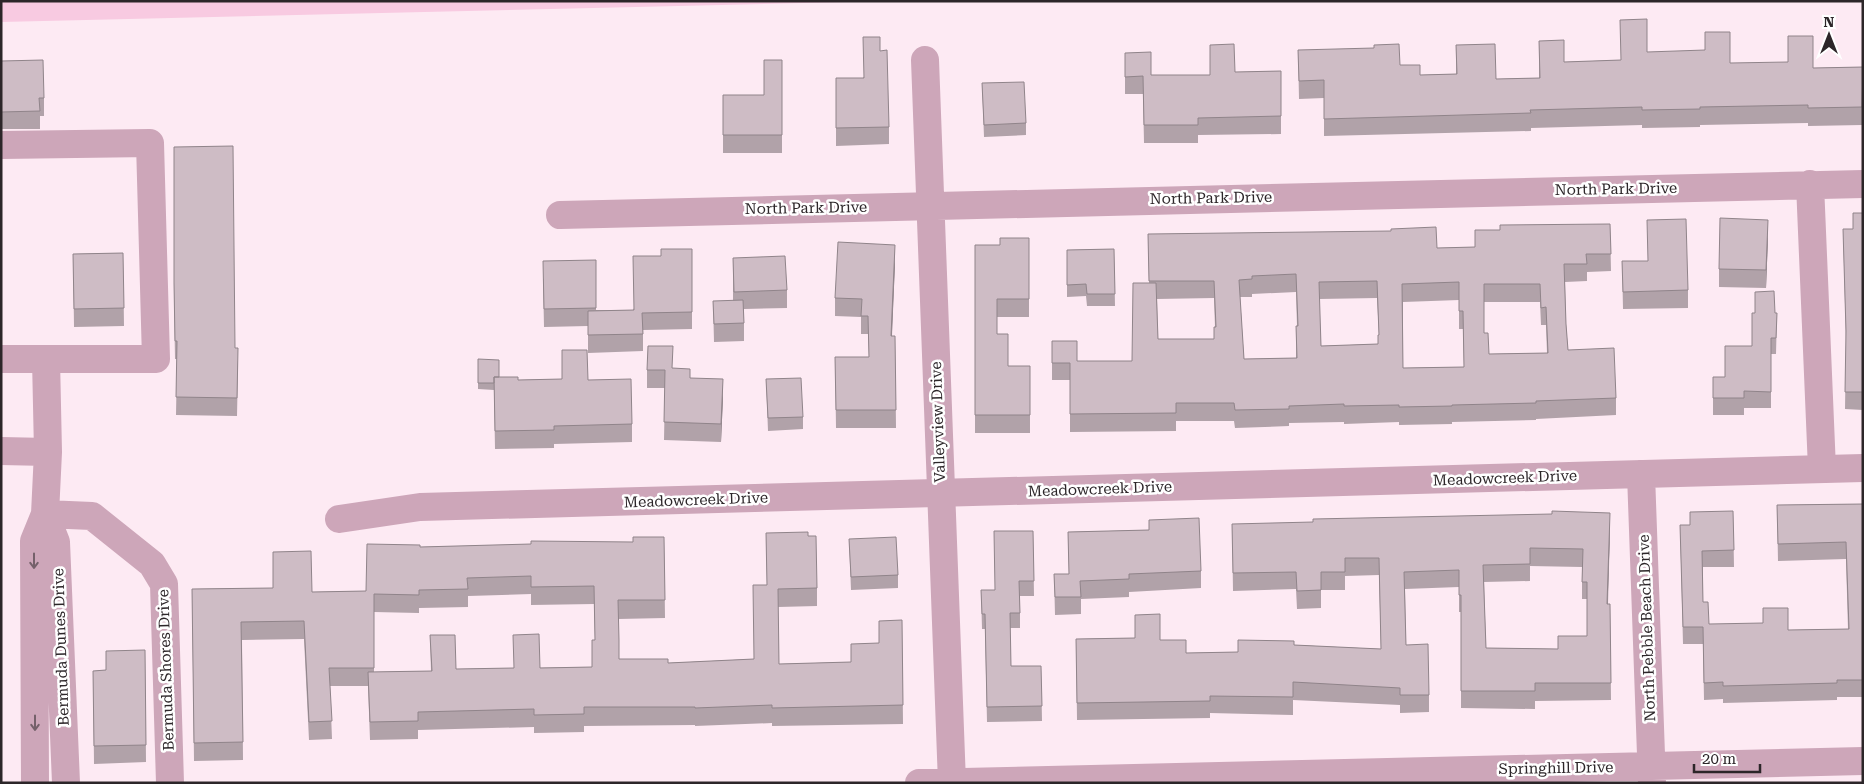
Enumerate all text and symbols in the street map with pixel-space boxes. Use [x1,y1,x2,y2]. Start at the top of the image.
north arrow [1804,10,1854,60]
text: N [1824,14,1835,30]
street label: North Park Drive [1555,179,1677,199]
street label: North Park Drive [1150,188,1272,208]
street label: North Park Drive [745,198,867,218]
street label: Valleyview Drive [927,361,949,483]
street label: Meadowcreek Drive [1433,466,1577,490]
street label: Meadowcreek Drive [1028,477,1172,501]
street label: Meadowcreek Drive [624,488,768,512]
street label: North Pebble Beach Drive [1635,534,1659,722]
one-way arrow [29,552,39,568]
street label: Bermuda Dunes Drive [49,568,73,726]
street label: Bermuda Shores Drive [154,589,178,751]
one-way arrow [30,714,40,731]
scale bar [1694,742,1760,774]
text: 20 m [1702,750,1737,768]
street label: Springhill Drive [1498,758,1614,778]

